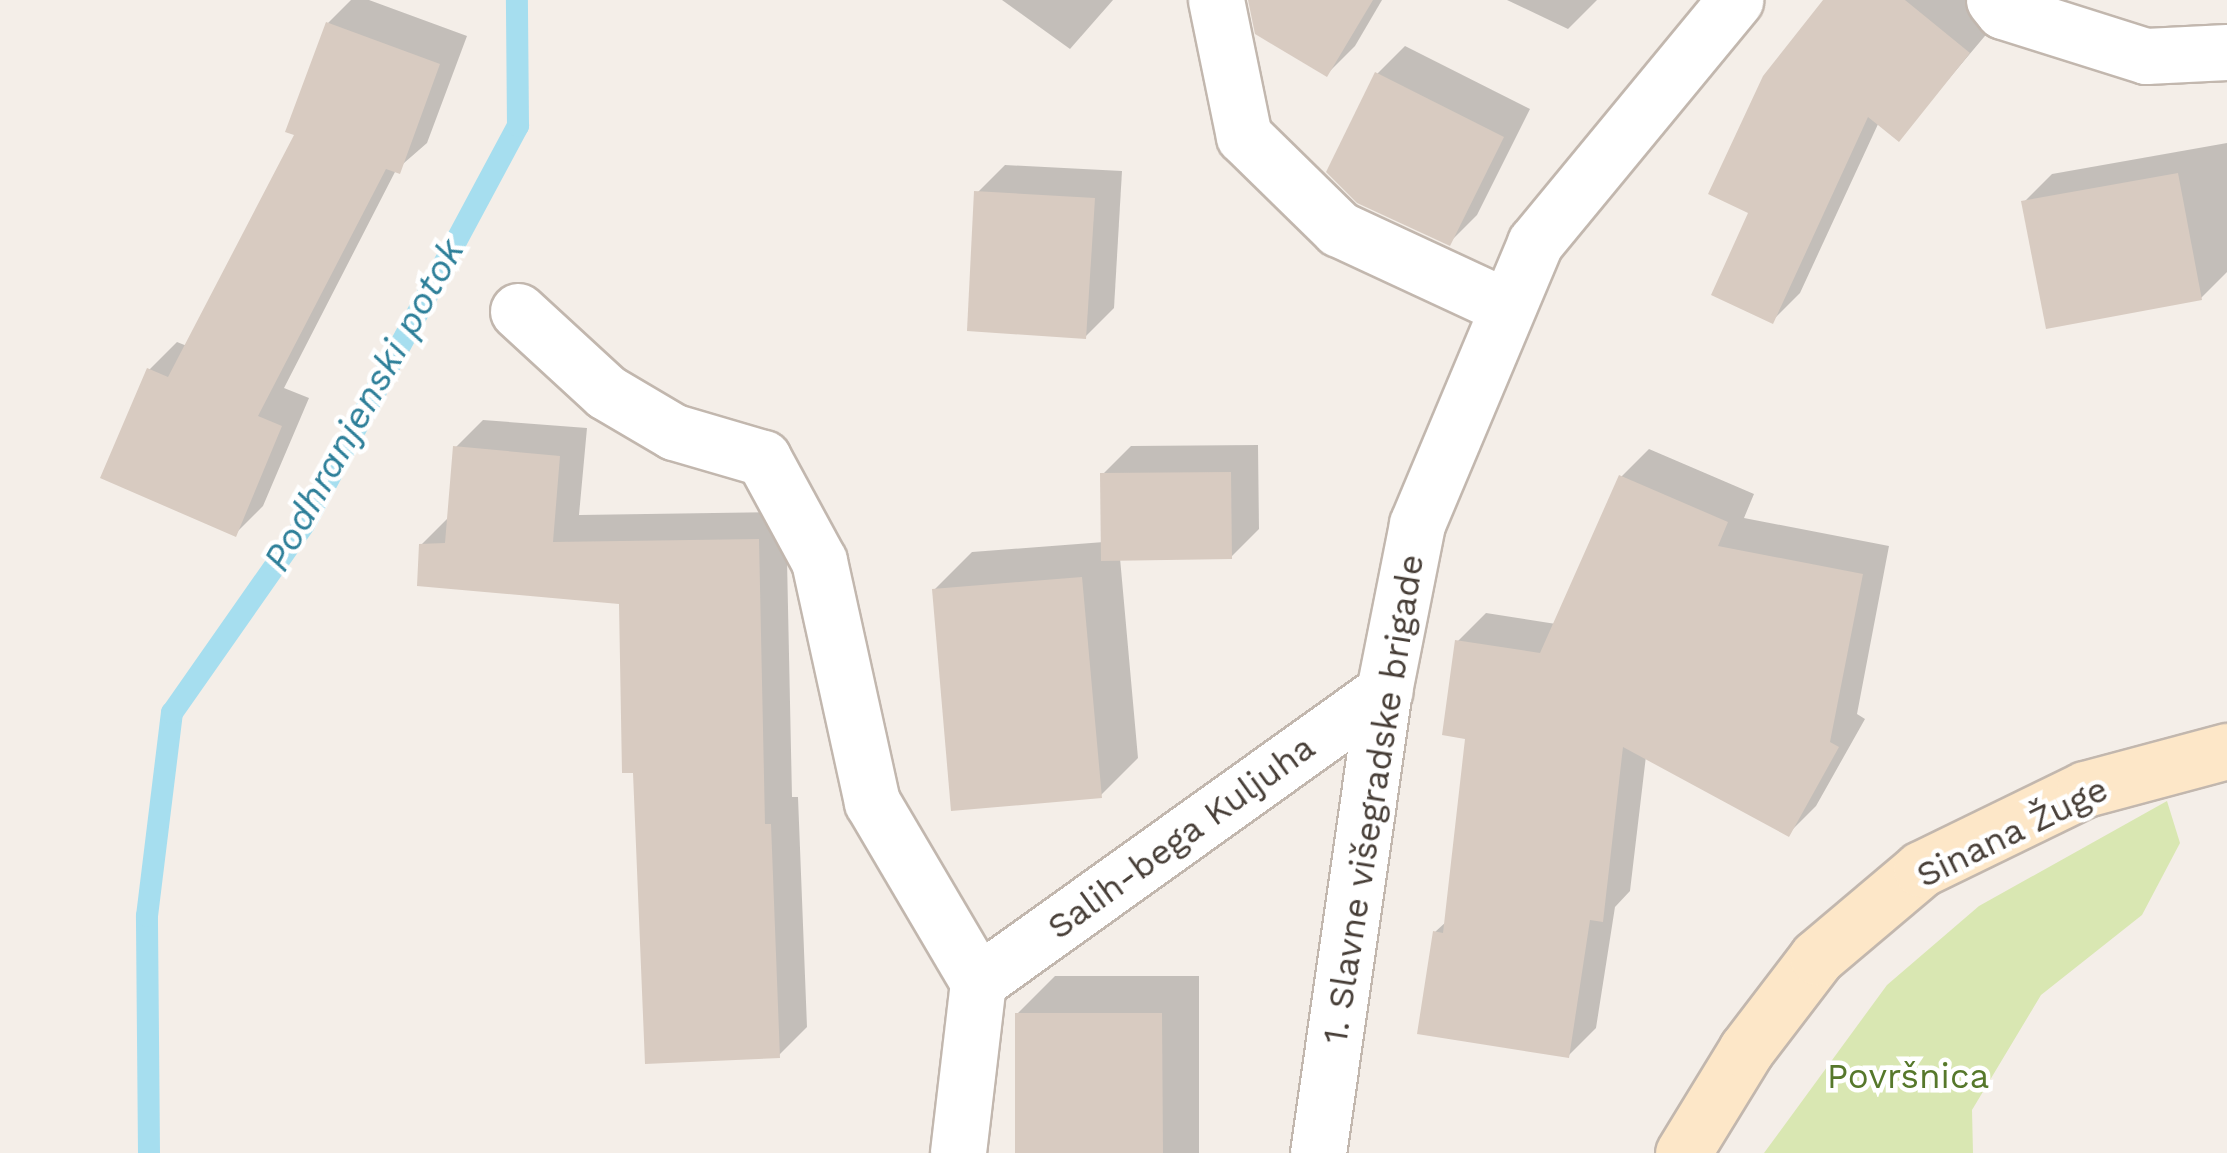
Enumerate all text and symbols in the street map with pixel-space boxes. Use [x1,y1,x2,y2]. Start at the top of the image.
water label: Podhranjenski potok [254,231,474,579]
street label: 1. Slavne višegradske brigade [1314,551,1432,1047]
street label: Salih-bega Kuljuha [1039,726,1323,948]
street label: Sinana Žuge [1909,767,2115,897]
park label: Površnica [1827,1055,1989,1097]

